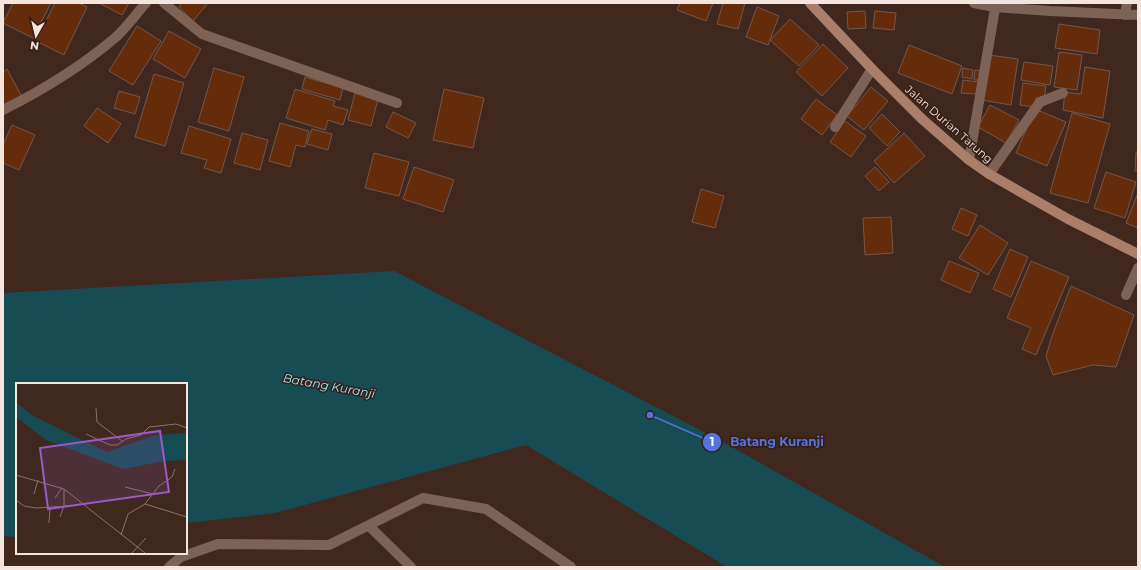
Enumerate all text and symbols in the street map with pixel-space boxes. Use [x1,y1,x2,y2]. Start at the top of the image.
north arrow [16,16,56,56]
text: N [29,38,40,53]
street label: Jalan Durian Tarung [902,81,996,166]
water label: Batang Kuranji [282,370,377,401]
inset map [16,383,187,554]
callout: Batang Kuranji [702,430,832,454]
text: 1 [710,434,714,449]
text: Batang Kuranji [730,434,824,449]

